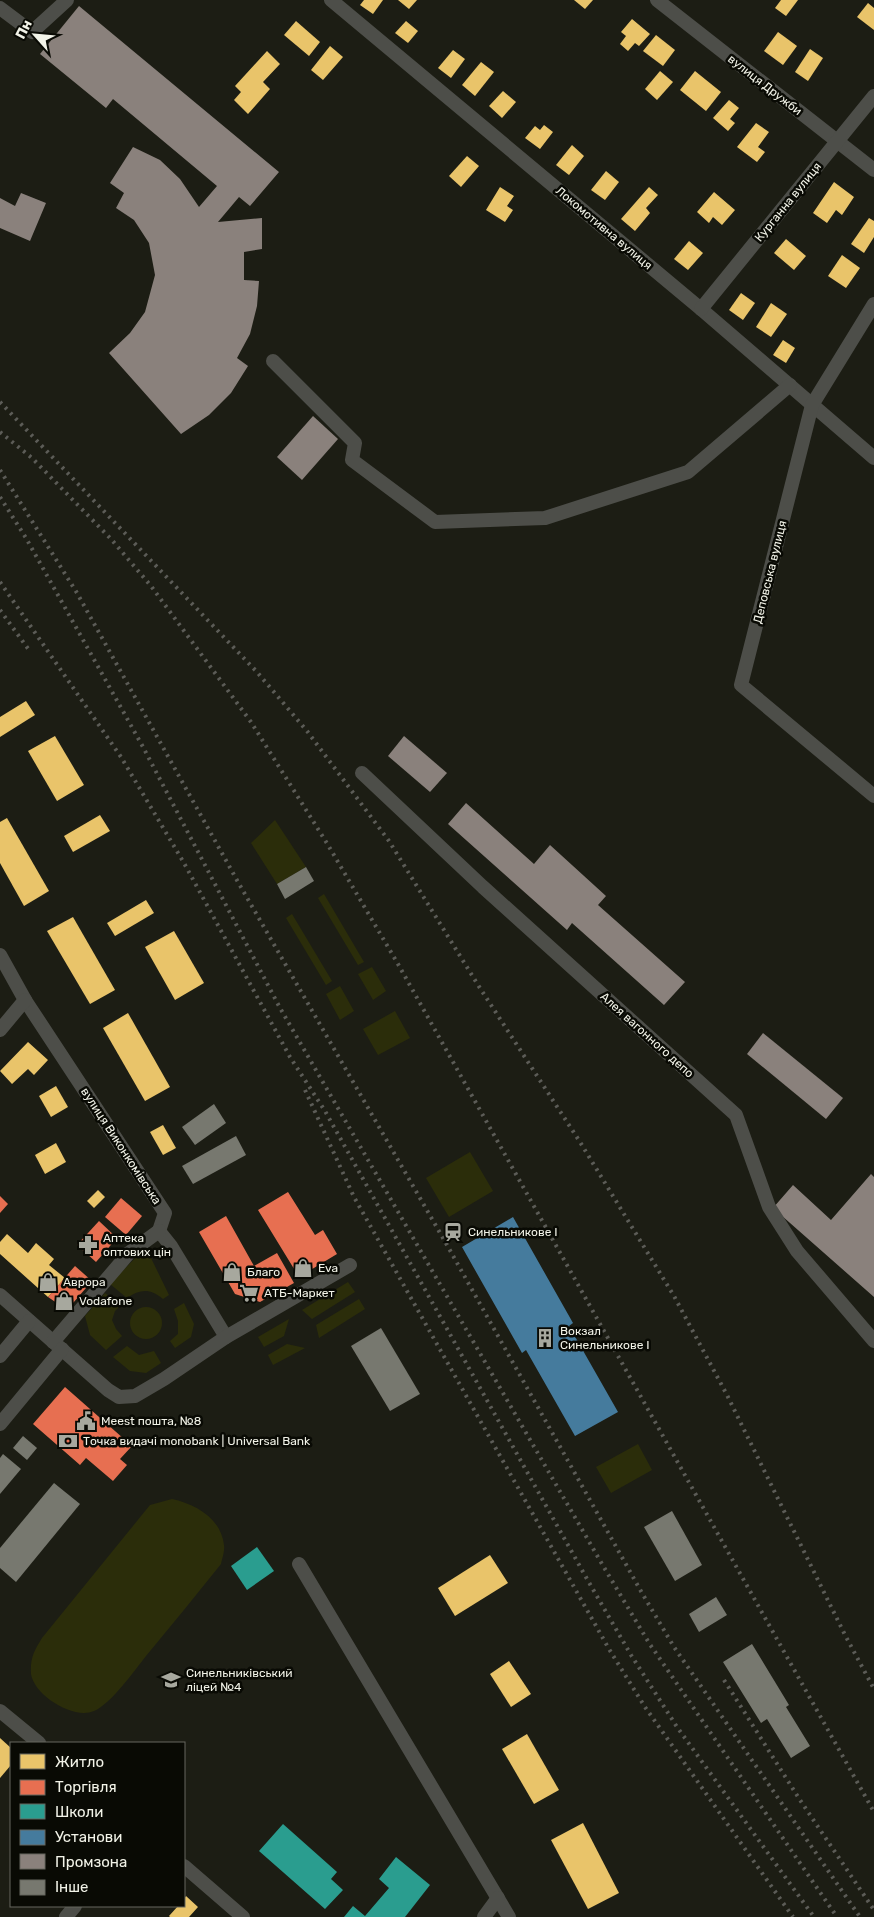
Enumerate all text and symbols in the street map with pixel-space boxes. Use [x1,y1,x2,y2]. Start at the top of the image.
north arrow [10,10,60,60]
text: Пн [12,17,36,42]
street label: вулиця Дружби [725,52,805,118]
street label: Курганна вулиця [752,160,824,244]
street label: Локомотивна вулиця [553,184,655,272]
street label: Деповська вулиця [750,519,790,625]
street label: Алея вагонного депо [597,989,697,1081]
street label: вулиця Виконкомівська [78,1085,164,1207]
station icon: Синельникове І [442,1221,464,1243]
place label: Синельникове І [468,1225,558,1239]
place label: Аптека оптових цін [103,1231,171,1259]
pharmacy icon: Аптека оптових цін [77,1234,99,1256]
shop icon: Eva [292,1257,314,1279]
shop icon: Благо [221,1261,243,1283]
place label: Eva [318,1261,338,1275]
place label: Благо [247,1265,280,1279]
shop icon: Аврора [37,1271,59,1293]
place label: Аврора [63,1275,106,1289]
supermarket icon: АТБ-Маркет [238,1282,260,1304]
place label: АТБ-Маркет [264,1286,335,1300]
shop icon: Vodafone [53,1290,75,1312]
place label: Vodafone [79,1294,132,1308]
place label: Вокзал Синельникове І [560,1324,650,1352]
building icon: Вокзал Синельникове І [534,1327,556,1349]
public building icon: Meest пошта, №8 [75,1410,97,1432]
place label: Meest пошта, №8 [101,1414,201,1428]
bank icon: Точка видачі monobank | Universal Bank [57,1430,79,1452]
place label: Точка видачі monobank | Universal Bank [83,1434,311,1448]
place label: Синельниківський ліцей №4 [186,1666,293,1694]
school or university icon: Синельниківський ліцей №4 [160,1669,182,1691]
legend [10,1742,185,1907]
text: Житло [55,1753,104,1771]
text: Торгівля [55,1778,117,1796]
text: Школи [55,1803,103,1821]
text: Установи [55,1828,122,1846]
text: Промзона [55,1853,127,1871]
text: Інше [55,1878,88,1896]

